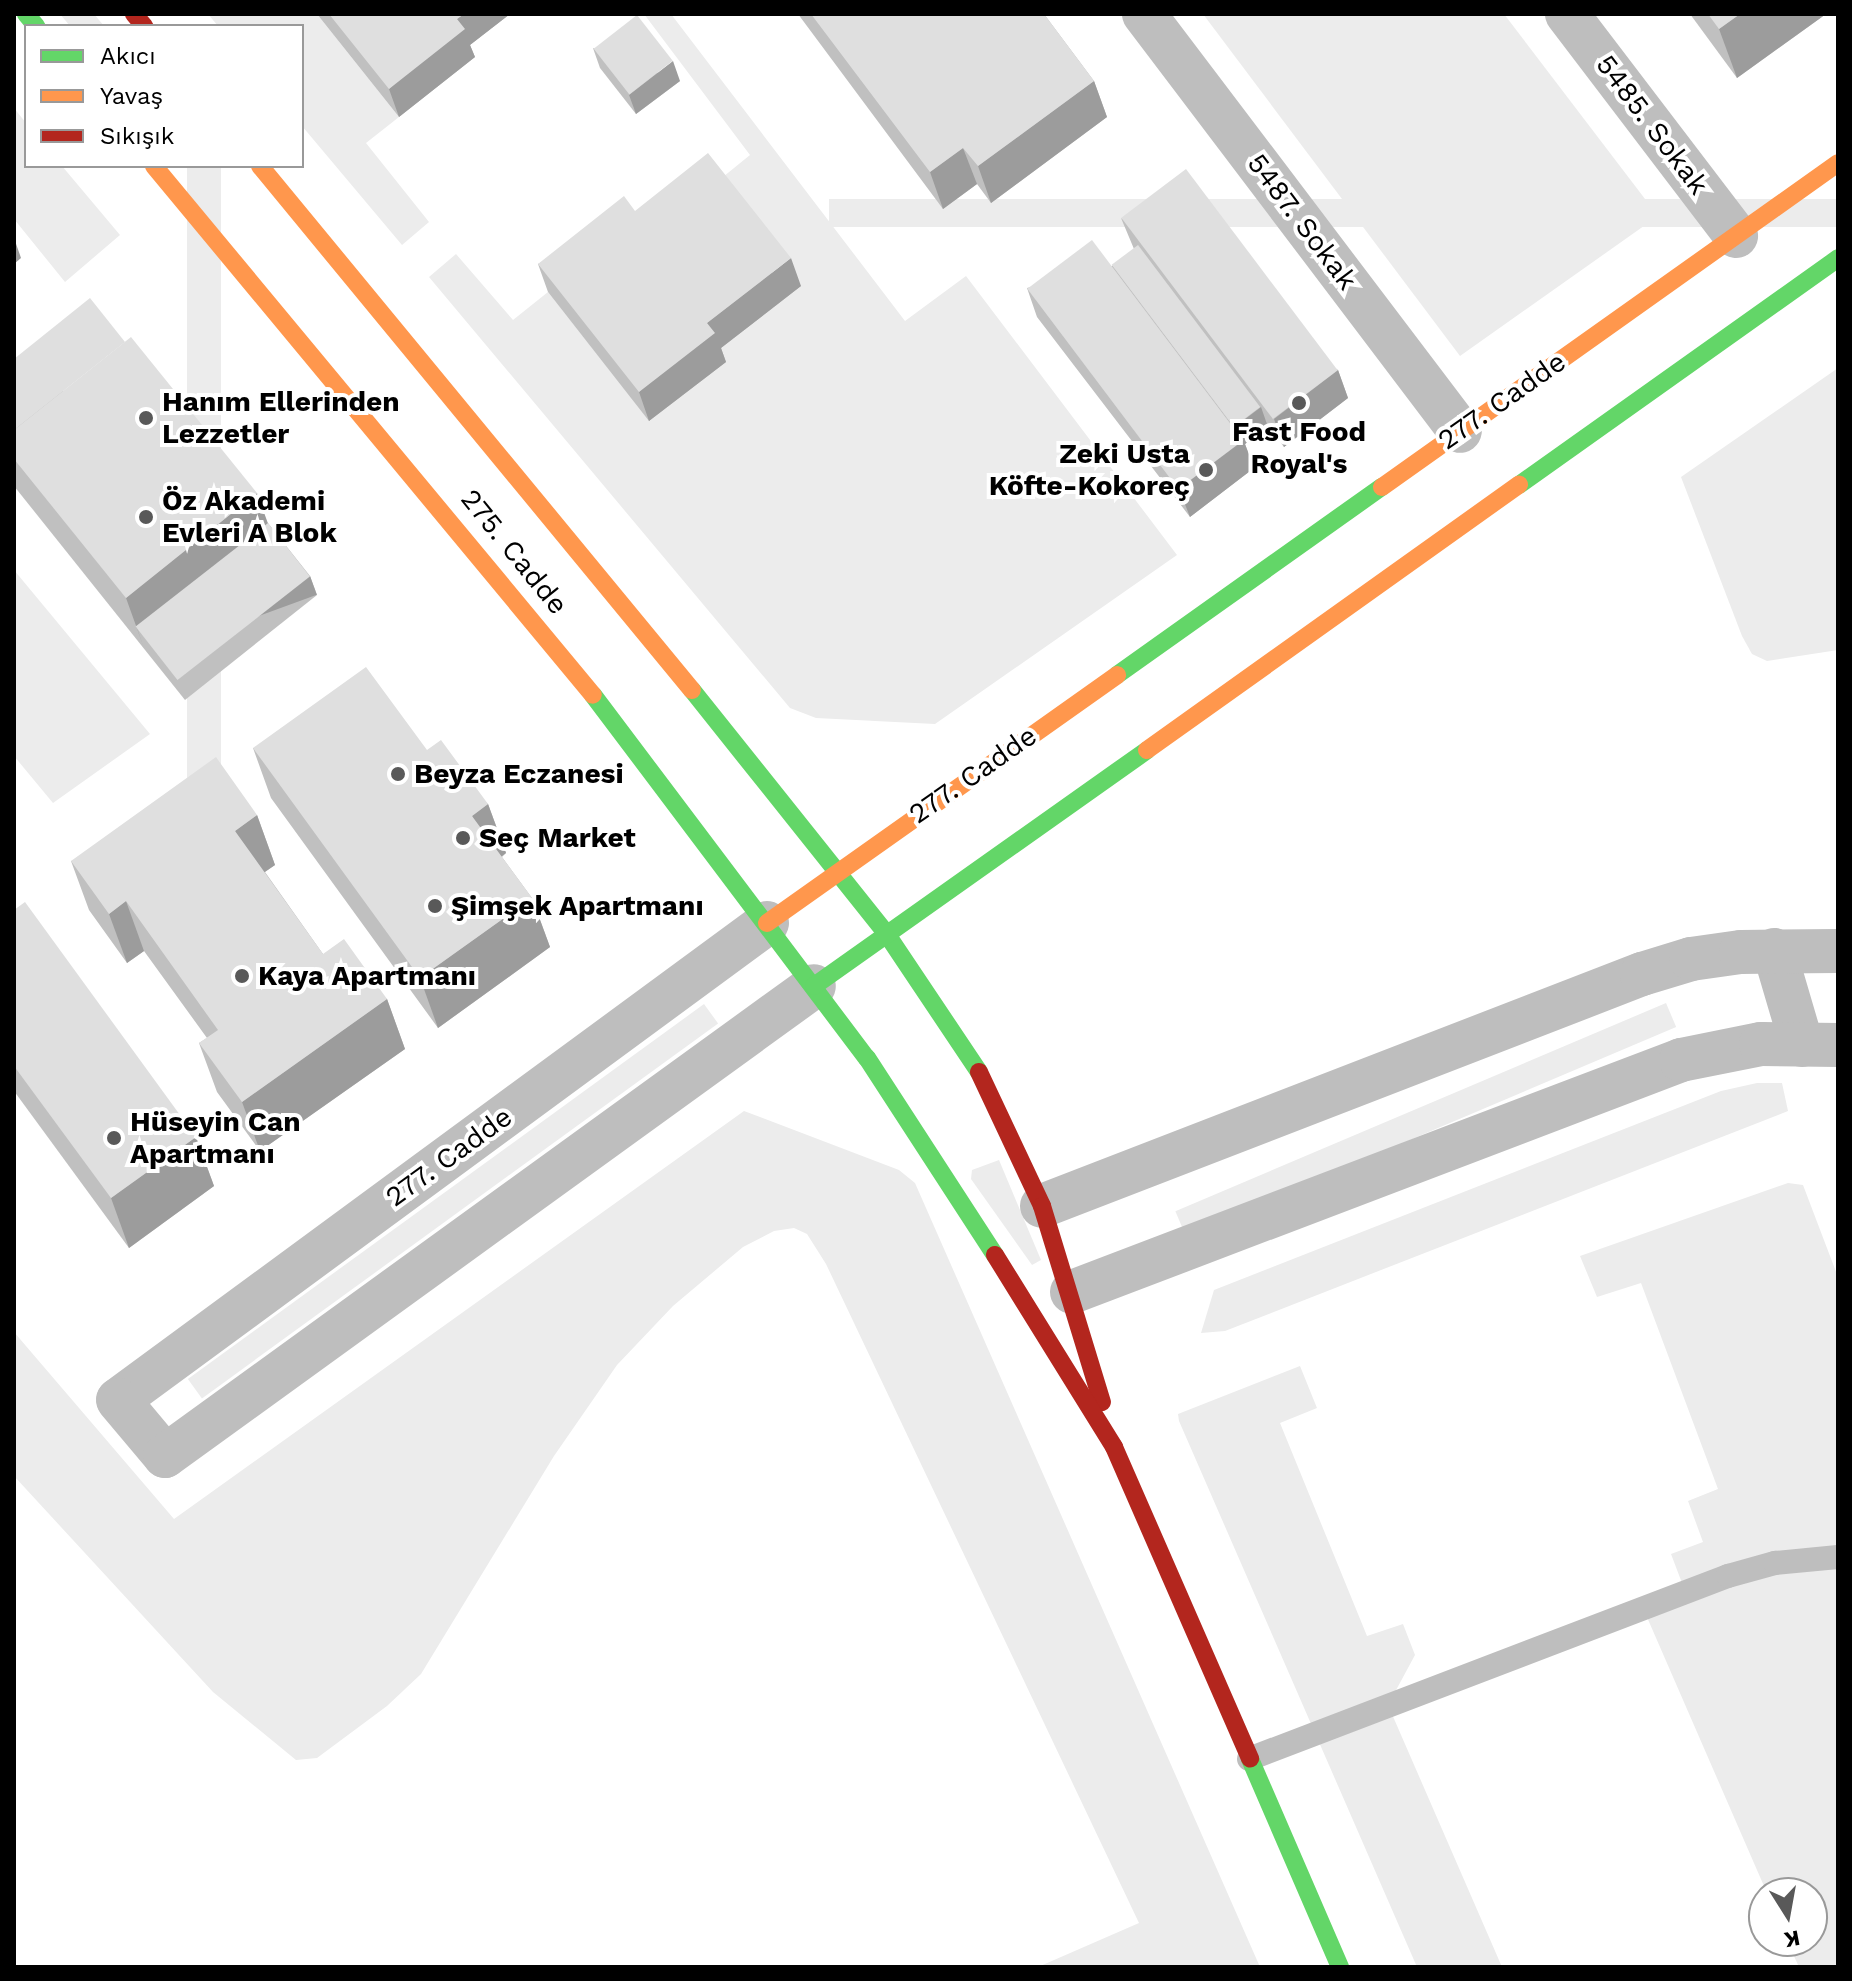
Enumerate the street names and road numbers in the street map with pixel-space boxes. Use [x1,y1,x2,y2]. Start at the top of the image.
street label: 5485. Sokak [1589,49,1715,201]
street label: 5487. Sokak [1240,147,1364,297]
street label: 277. Cadde [1432,345,1572,457]
street label: 275. Cadde [453,483,575,621]
street label: 277. Cadde [903,719,1043,831]
street label: 277. Cadde [379,1100,519,1214]

